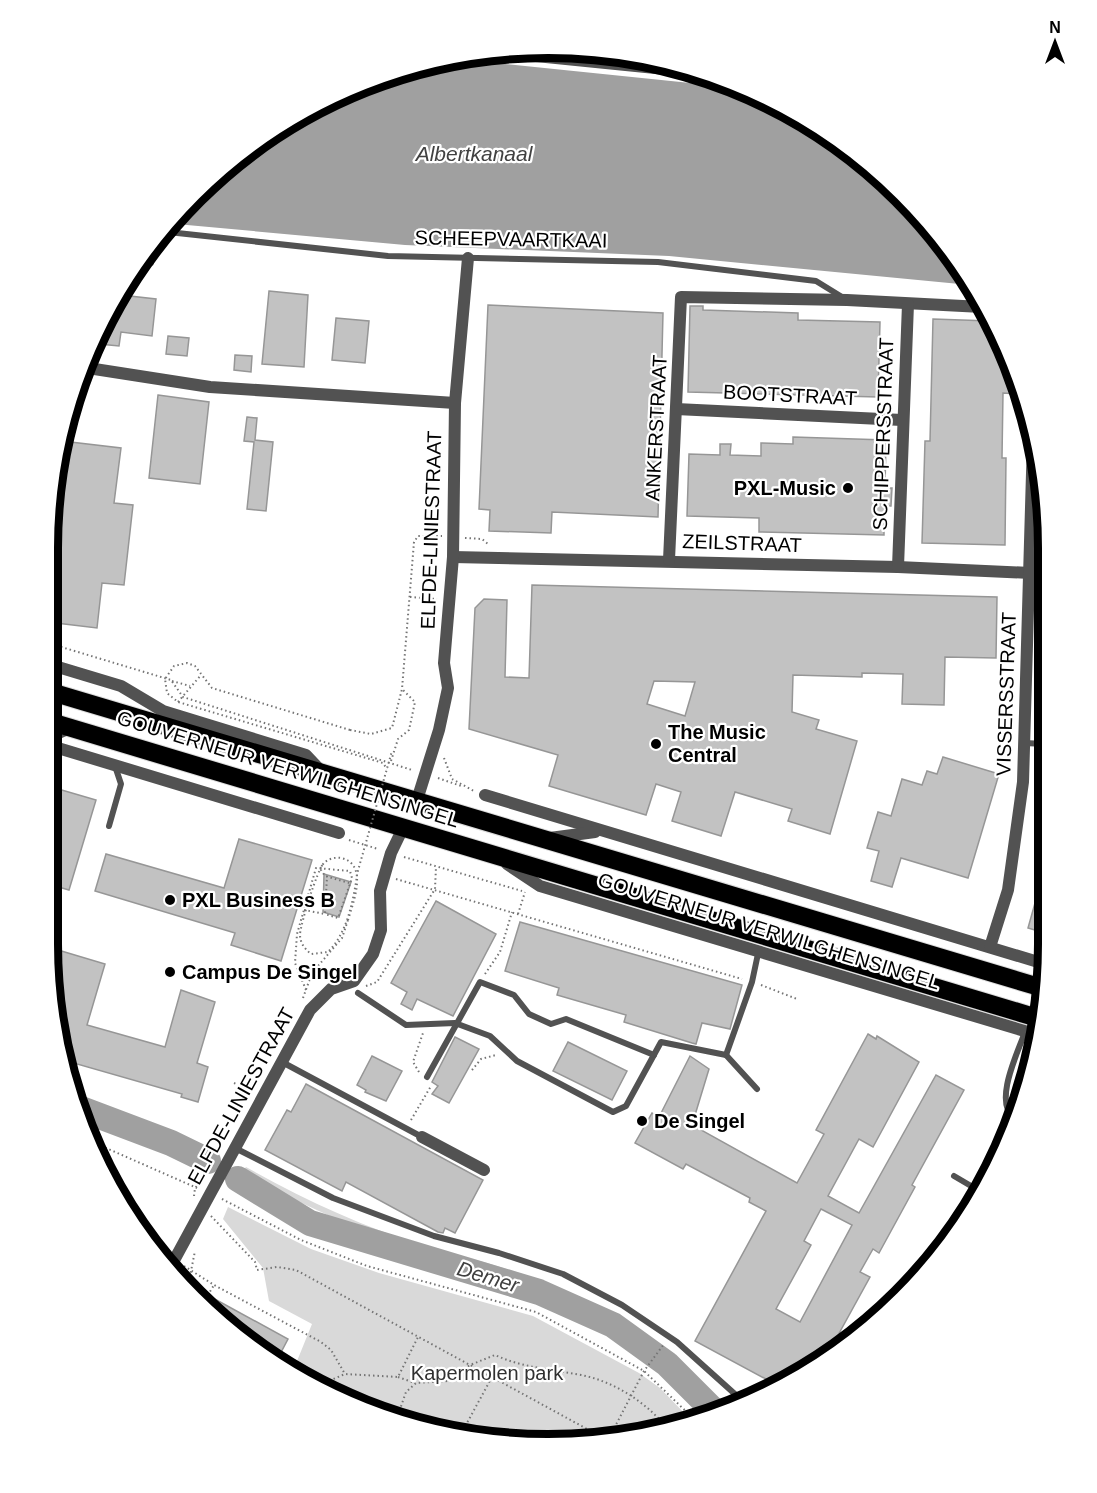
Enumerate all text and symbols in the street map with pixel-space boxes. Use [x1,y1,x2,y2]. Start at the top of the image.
north arrow [1025,12,1085,72]
text: N [1049,19,1061,36]
water label: Albertkanaal [414,142,534,165]
street label: SCHEEPVAARTKAAI [414,226,608,252]
street label: SCHIPPERSSTRAAT [869,337,897,531]
street label: ANKERSTRAAT [641,354,671,502]
street label: BOOTSTRAAT [722,381,858,409]
street label: ELFDE-LINIESTRAAT [417,430,445,630]
place label: PXL-Music [734,477,836,499]
marker: PXL-Music [841,481,855,495]
street label: ZEILSTRAAT [682,530,802,556]
street label: VISSERSSTRAAT [992,612,1020,776]
street label: GOUVERNEUR VERWILGHENSINGEL [114,706,462,832]
place label: The Music Central [668,721,766,766]
marker: The Music Central [649,737,663,751]
street label: GOUVERNEUR VERWILGHENSINGEL [595,868,943,994]
place label: PXL Business B [182,889,335,911]
marker: PXL Business B [163,893,177,907]
place label: Campus De Singel [182,961,358,983]
marker: Campus De Singel [163,965,177,979]
street label: ELFDE-LINIESTRAAT [183,1004,299,1188]
place label: De Singel [654,1110,745,1132]
marker: De Singel [635,1114,649,1128]
water label: Demer [455,1256,523,1297]
park label: Kapermolen park [411,1362,564,1384]

